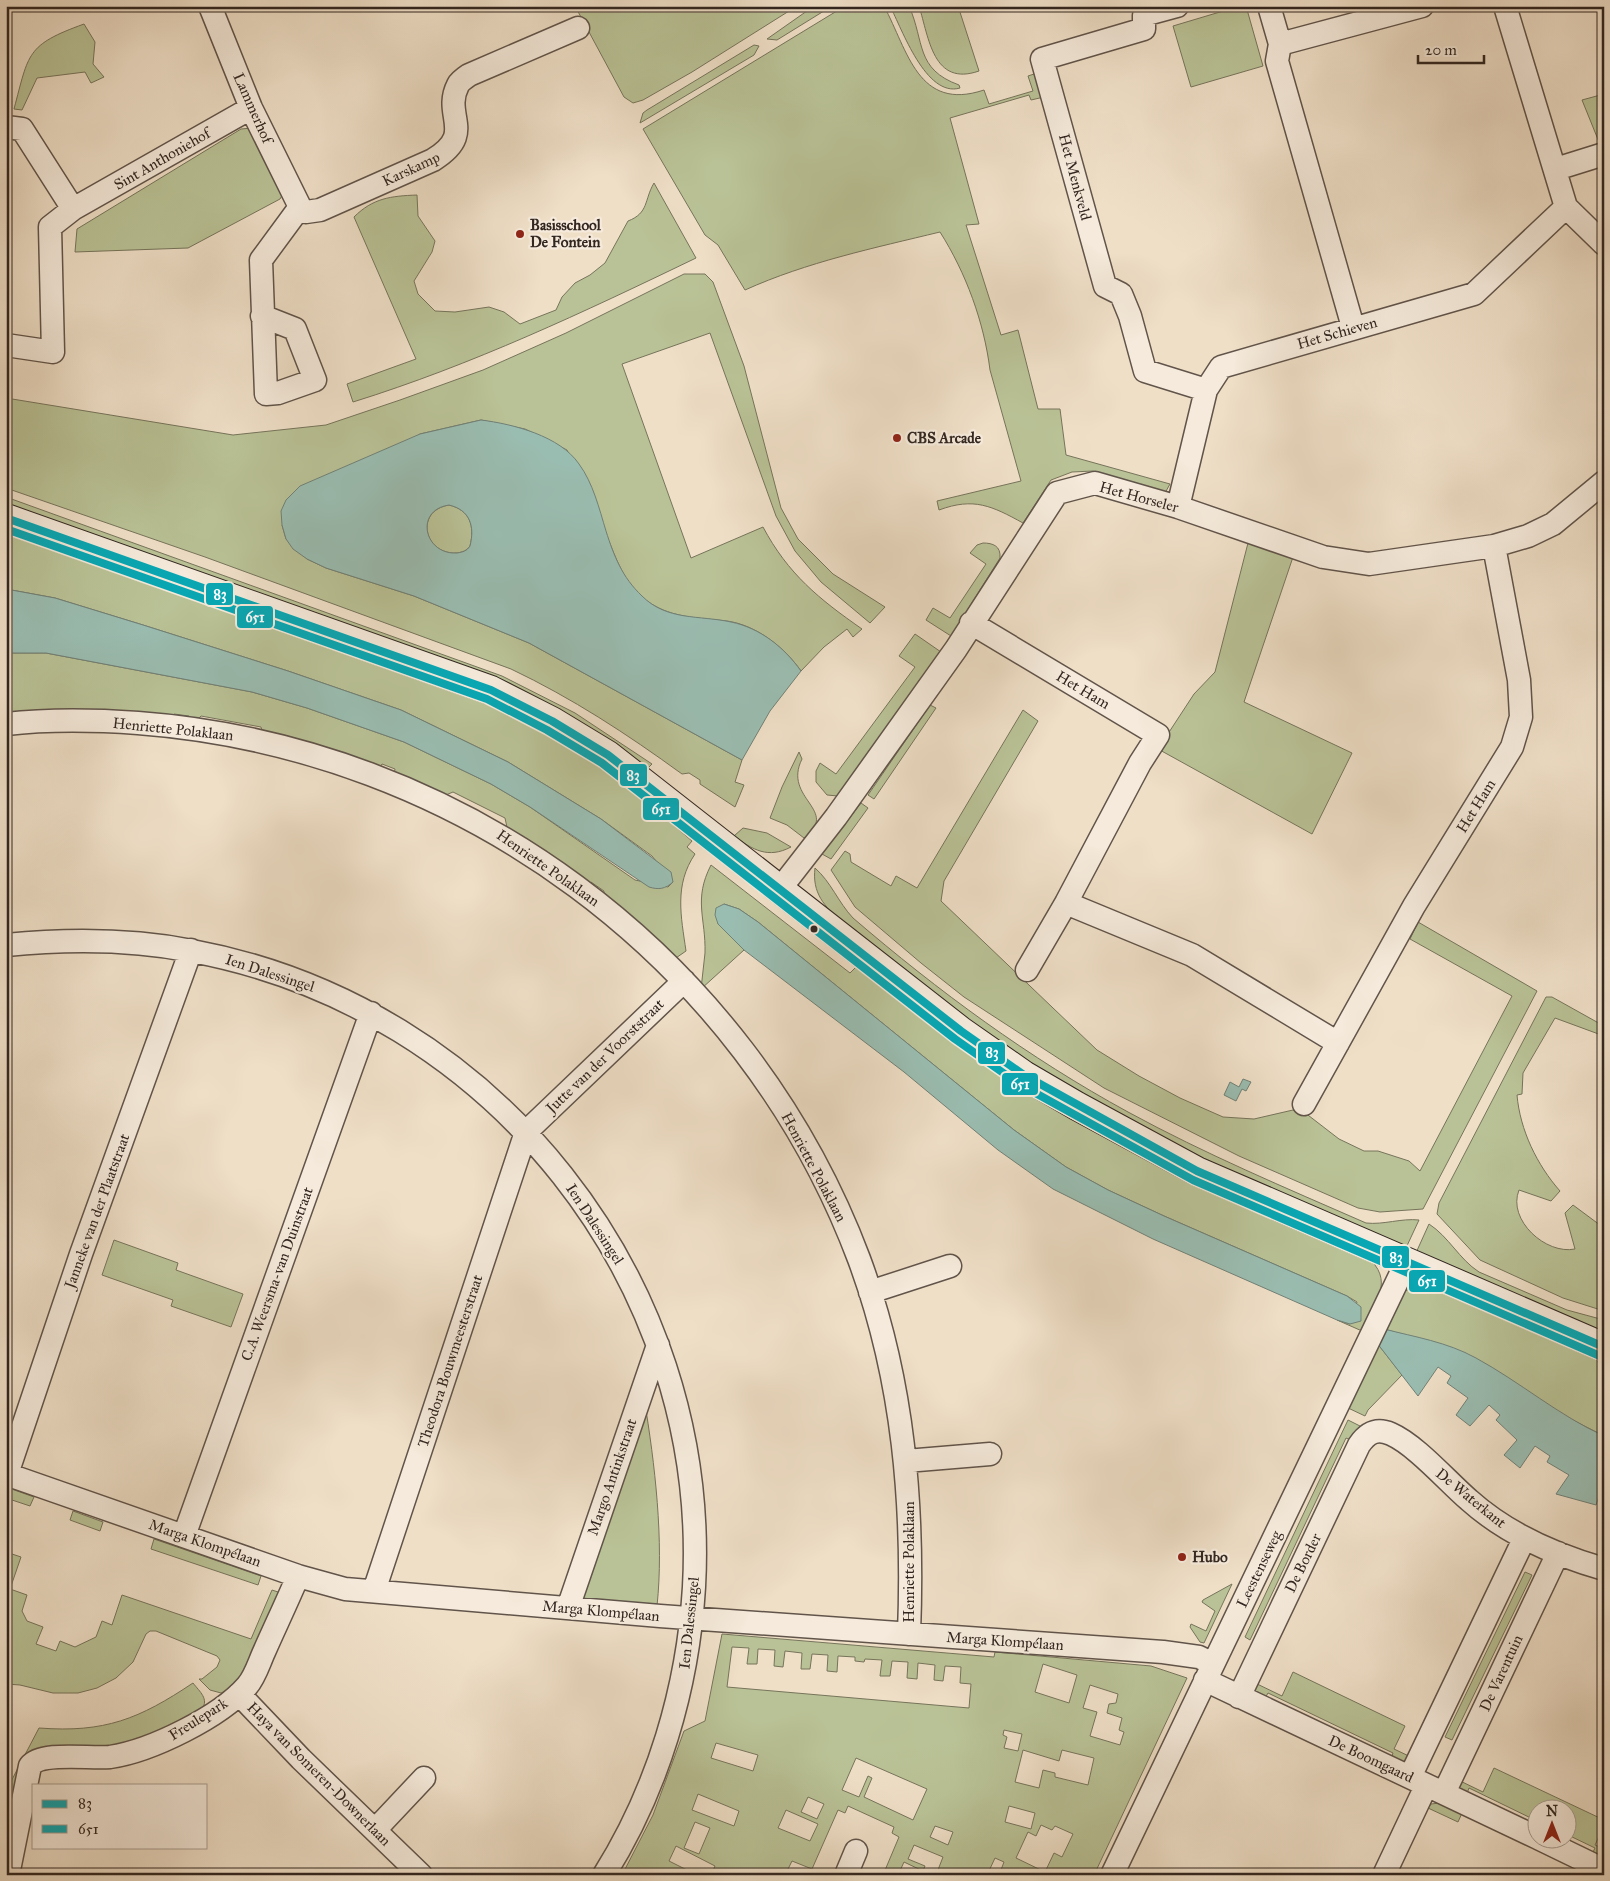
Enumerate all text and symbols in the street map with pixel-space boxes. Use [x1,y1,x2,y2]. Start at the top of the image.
scale bar [1418,32,1484,64]
text: 20 m [1425,41,1457,59]
street label: Lammerhof [229,70,278,149]
street label: Sint Anthoniehof [111,123,216,194]
street label: Het Menkveld [1055,132,1095,223]
street label: Karskamp [379,148,443,190]
place label: Basisschool De Fontein [530,216,602,251]
marker: Basisschool De Fontein [514,228,526,240]
street label: Het Schieven [1295,313,1379,353]
place label: CBS Arcade [907,429,982,447]
marker: CBS Arcade [891,432,903,444]
street label: Het Horseler [1097,478,1181,516]
line badge: 83 [205,582,234,606]
text: 83 [213,586,227,604]
line badge: 651 [236,605,274,629]
text: 651 [245,609,265,626]
street label: Het Ham [1053,667,1113,713]
street label: Henriette Polaklaan [112,714,234,744]
line badge: 83 [619,763,648,787]
text: 83 [626,767,640,785]
street label: Het Ham [1453,776,1500,836]
line badge: 651 [642,797,680,821]
text: 651 [651,801,671,818]
street label: Henriette Polaklaan [493,826,603,910]
unlabelled marker [809,924,819,934]
street label: Ien Dalessingel [223,950,318,996]
street label: Jutte van der Voorststraat [541,995,669,1119]
line badge: 83 [977,1041,1006,1065]
text: 83 [985,1044,999,1062]
line badge: 651 [1001,1072,1039,1096]
text: 651 [1010,1076,1030,1093]
street label: Henriette Polaklaan [778,1109,850,1225]
street label: Janneke van der Plaatstraat [60,1131,135,1293]
street label: Ien Dalessingel [562,1180,628,1269]
street label: C.A. Weersma-van Duinstraat [237,1184,317,1363]
line badge: 83 [1381,1245,1410,1269]
text: 83 [1389,1249,1403,1267]
line badge: 651 [1408,1269,1446,1293]
street label: Theodora Bouwmeesterstraat [414,1272,487,1450]
text: 651 [1417,1273,1437,1290]
street label: Margo Antinkstraat [584,1416,641,1538]
street label: De Waterkant [1432,1464,1510,1532]
street label: Henriette Polaklaan [900,1501,918,1623]
street label: Marga Klompélaan [147,1515,263,1571]
street label: Leestenseweg [1233,1527,1286,1610]
street label: De Border [1281,1530,1325,1596]
place label: Hubo [1192,1548,1228,1566]
marker: Hubo [1176,1551,1188,1563]
street label: Ien Dalessingel [675,1575,703,1670]
street label: Marga Klompélaan [542,1597,660,1625]
street label: Marga Klompélaan [946,1628,1064,1654]
street label: De Varentuin [1475,1632,1527,1714]
street label: Freulepark [165,1694,231,1744]
street label: Haya van Someren-Downerlaan [243,1698,395,1850]
street label: De Boomgaard [1326,1731,1417,1787]
legend [32,1784,208,1848]
text: 83 [78,1794,92,1812]
north arrow [1528,1798,1578,1848]
text: N [1546,1803,1558,1820]
text: 651 [78,1820,99,1838]

